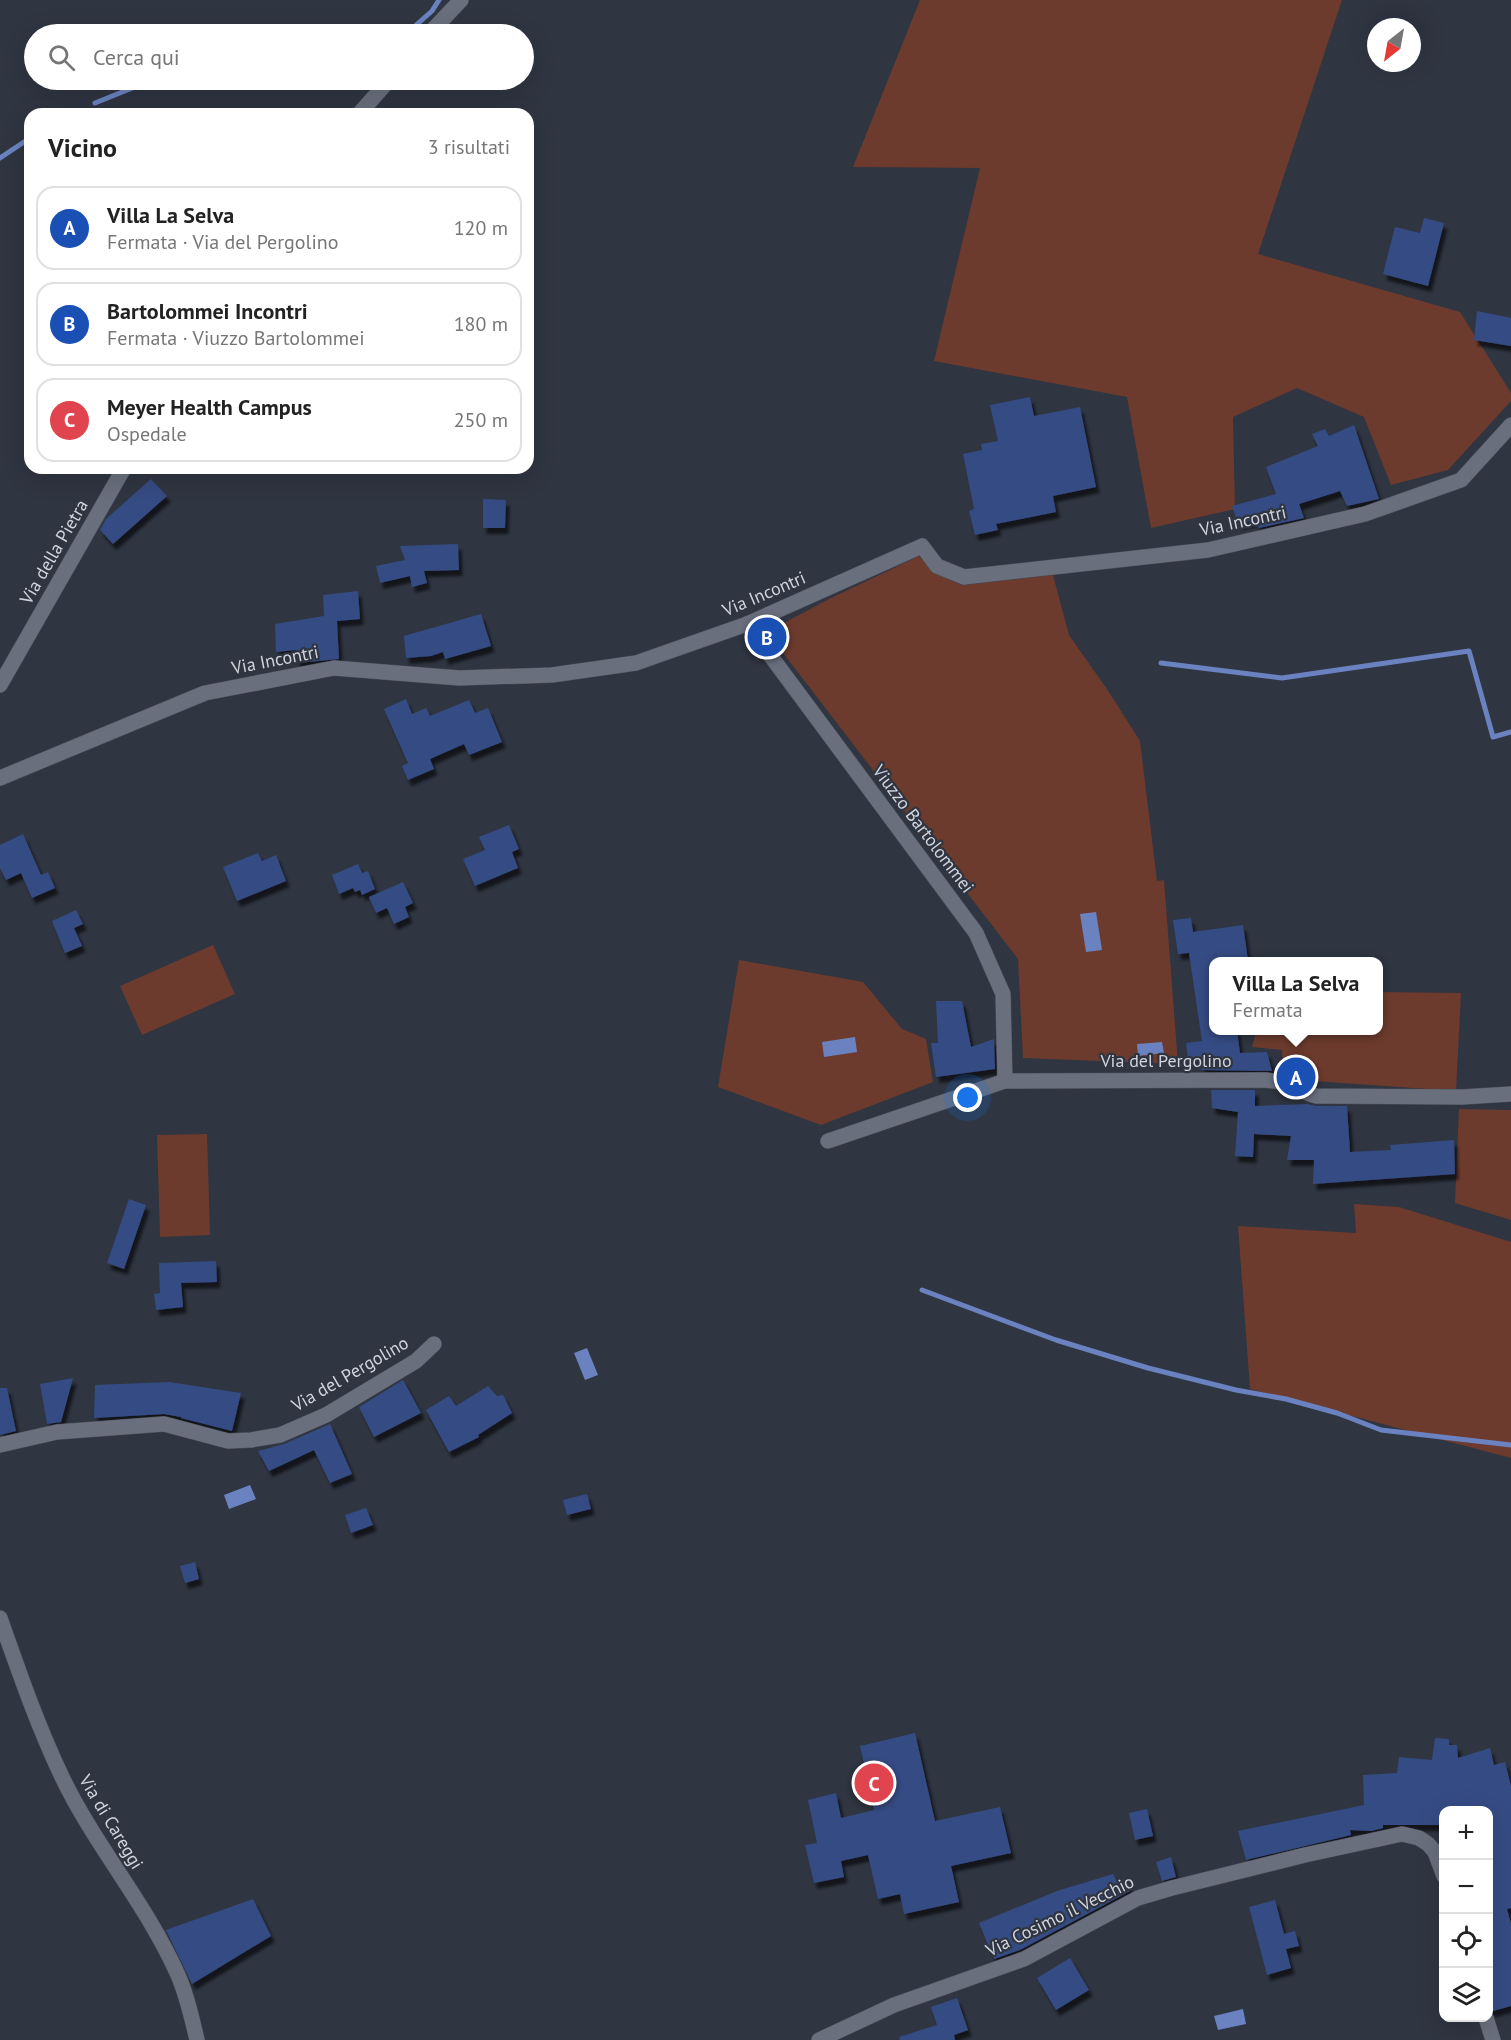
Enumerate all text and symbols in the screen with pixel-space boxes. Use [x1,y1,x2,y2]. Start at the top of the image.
north arrow [1367,18,1421,72]
search box [24,24,534,90]
icon: search [45,41,78,74]
text: Cerca qui [93,43,180,71]
text: Vicino [48,131,117,164]
text: 3 risultati [428,134,510,160]
text: Villa La Selva [107,201,234,229]
text: A [63,215,76,241]
text: 120 m [454,215,508,241]
text: Fermata · Via del Pergolino [107,229,338,255]
text: Bartolommei Incontri [107,297,308,325]
text: B [64,311,75,337]
text: 180 m [454,311,508,337]
text: Fermata · Viuzzo Bartolommei [107,325,365,351]
text: Meyer Health Campus [107,393,312,421]
text: C [64,407,75,433]
text: 250 m [454,407,508,433]
text: Ospedale [107,421,187,447]
street label: Via della Pietra [14,495,93,609]
street label: Via Incontri [1196,500,1288,541]
street label: Via Incontri [718,566,809,622]
pin: B [748,614,786,660]
street label: Via Incontri [228,640,320,679]
street label: Viuzzo Bartolommei [867,759,979,897]
popup [1209,957,1383,1035]
text: Villa La Selva [1232,969,1360,997]
text: Fermata [1232,997,1303,1023]
street label: Via del Pergolino [1099,1049,1232,1072]
pin: A [1276,1054,1316,1100]
your location [953,1083,982,1112]
street label: Via del Pergolino [286,1331,412,1417]
pin: C [854,1760,894,1806]
street label: Via di Careggi [74,1769,149,1873]
map controls [1439,1806,1493,2022]
button: + [1439,1806,1493,1860]
button: − [1439,1860,1493,1914]
street label: Via Cosimo il Vecchio [981,1870,1138,1962]
button: locate [1439,1914,1493,1968]
button: layers [1439,1968,1493,2022]

